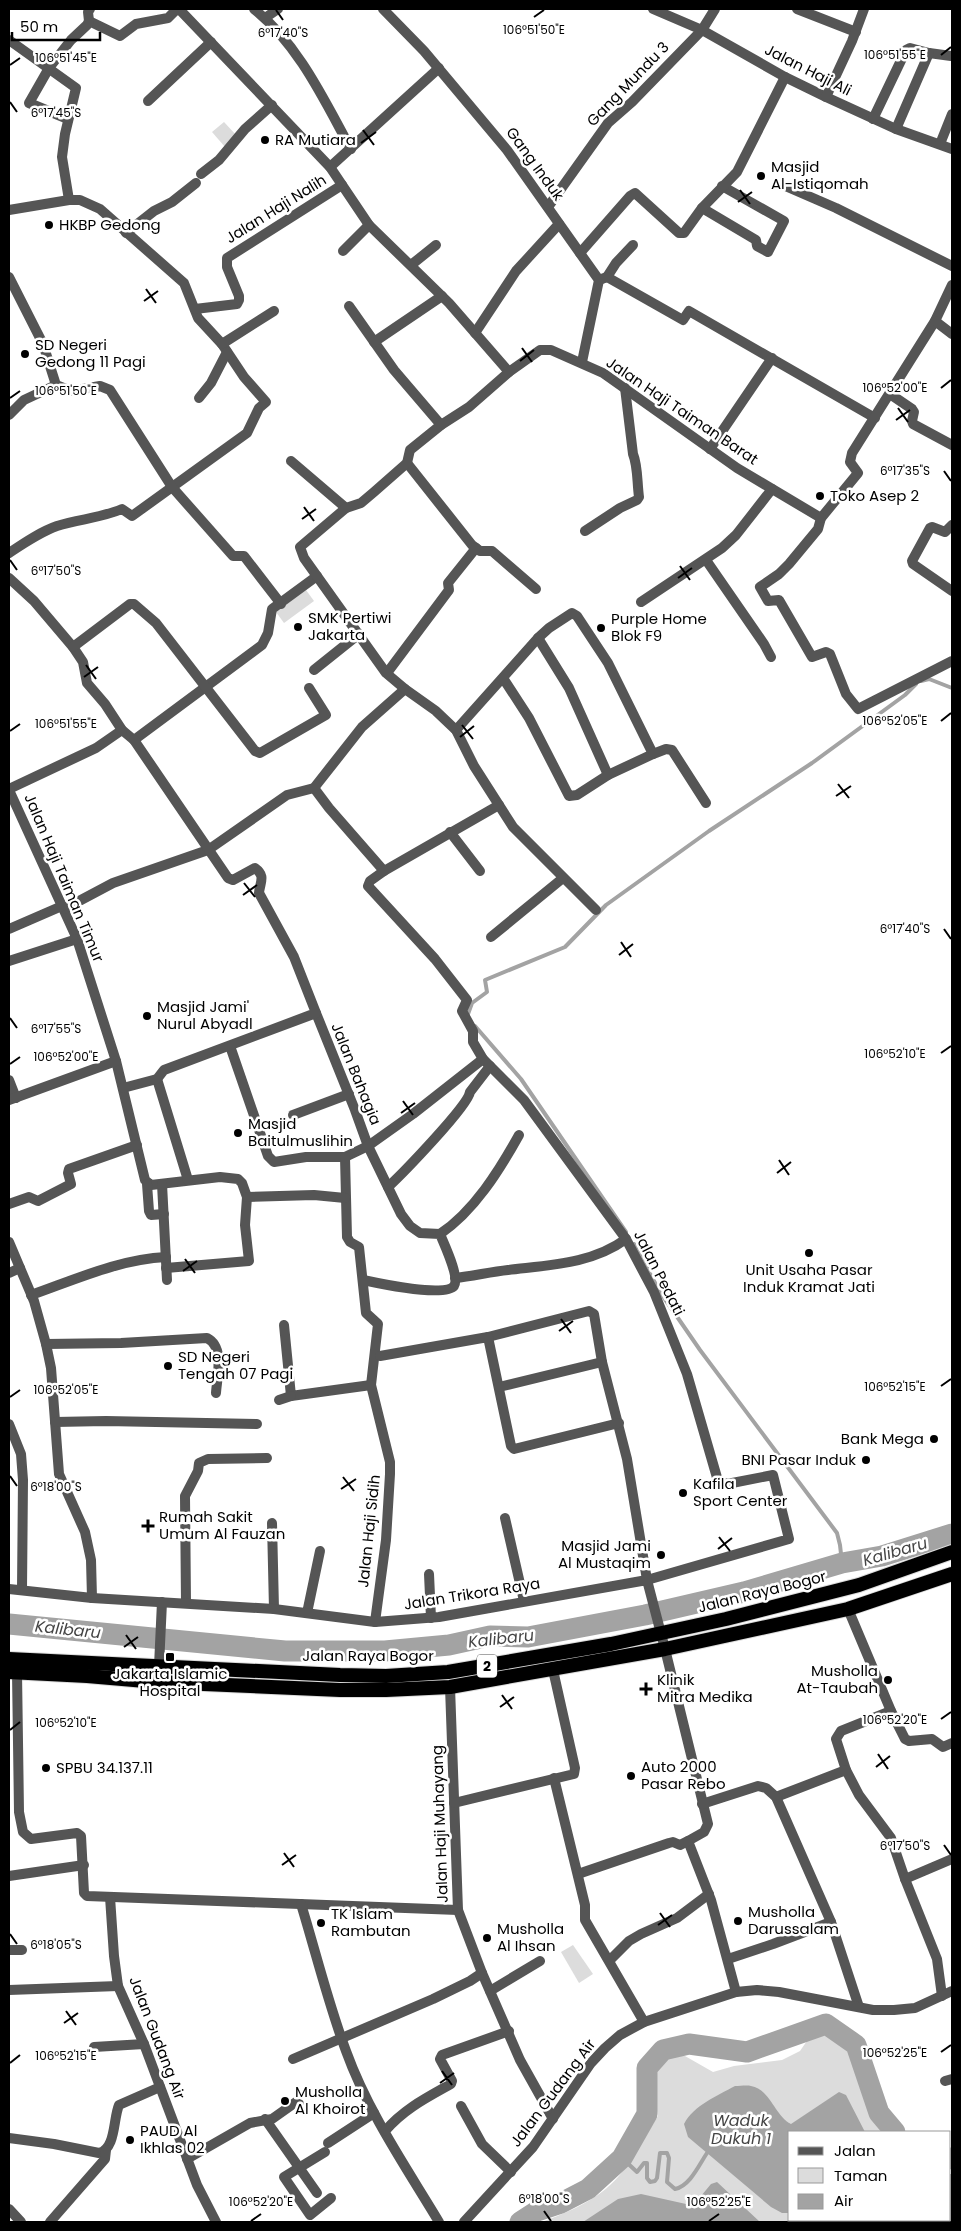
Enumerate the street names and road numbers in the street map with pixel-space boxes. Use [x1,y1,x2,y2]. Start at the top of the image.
street label: Gang Mundu 3 [582,37,673,131]
street label: Jalan Haji Ali [761,39,855,100]
street label: Gang Induk [502,123,569,205]
street label: Jalan Haji Nalih [221,169,330,248]
street label: Jalan Haji Taiman Barat [602,352,762,469]
street label: Jalan Haji Taiman Timur [19,790,110,966]
street label: Jalan Bahagia [326,1020,387,1128]
street label: Jalan Pedati [629,1227,690,1319]
street label: Jalan Haji Sidih [352,1473,385,1588]
street label: Jalan Raya Bogor [696,1565,829,1618]
street label: Jalan Trikora Raya [402,1572,542,1615]
street label: Jalan Raya Bogor [302,1645,434,1666]
road number: 2 [477,1654,497,1678]
street label: Jalan Haji Muhayang [426,1745,453,1903]
street label: Jalan Gudang Air [124,1973,191,2103]
street label: Jalan Gudang Air [505,2034,600,2151]

